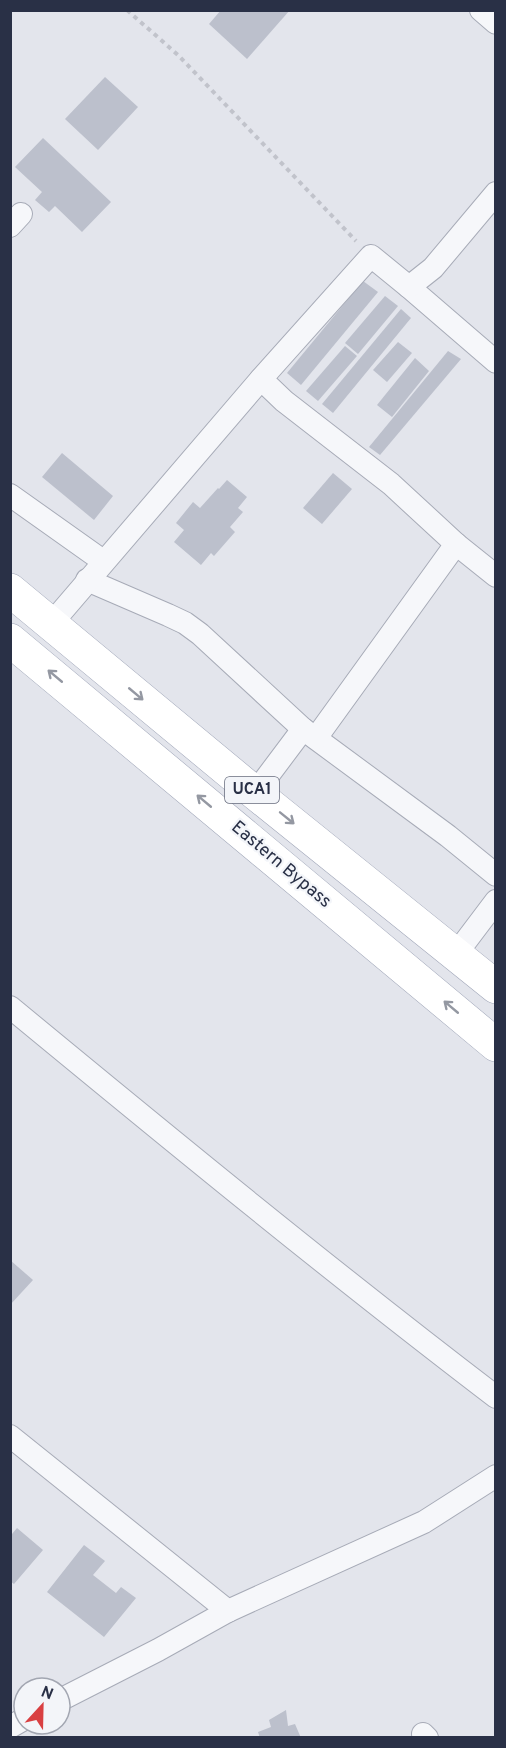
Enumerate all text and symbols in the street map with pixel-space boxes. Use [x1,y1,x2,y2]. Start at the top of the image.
one-way arrow [47,670,63,683]
one-way arrow [128,688,144,701]
road number: UCA1 [225,777,279,803]
one-way arrow [196,795,212,808]
one-way arrow [278,812,294,825]
street label: Eastern Bypass [226,816,336,914]
one-way arrow [443,1001,459,1014]
north arrow [12,1676,72,1736]
text: N [38,1683,56,1705]

